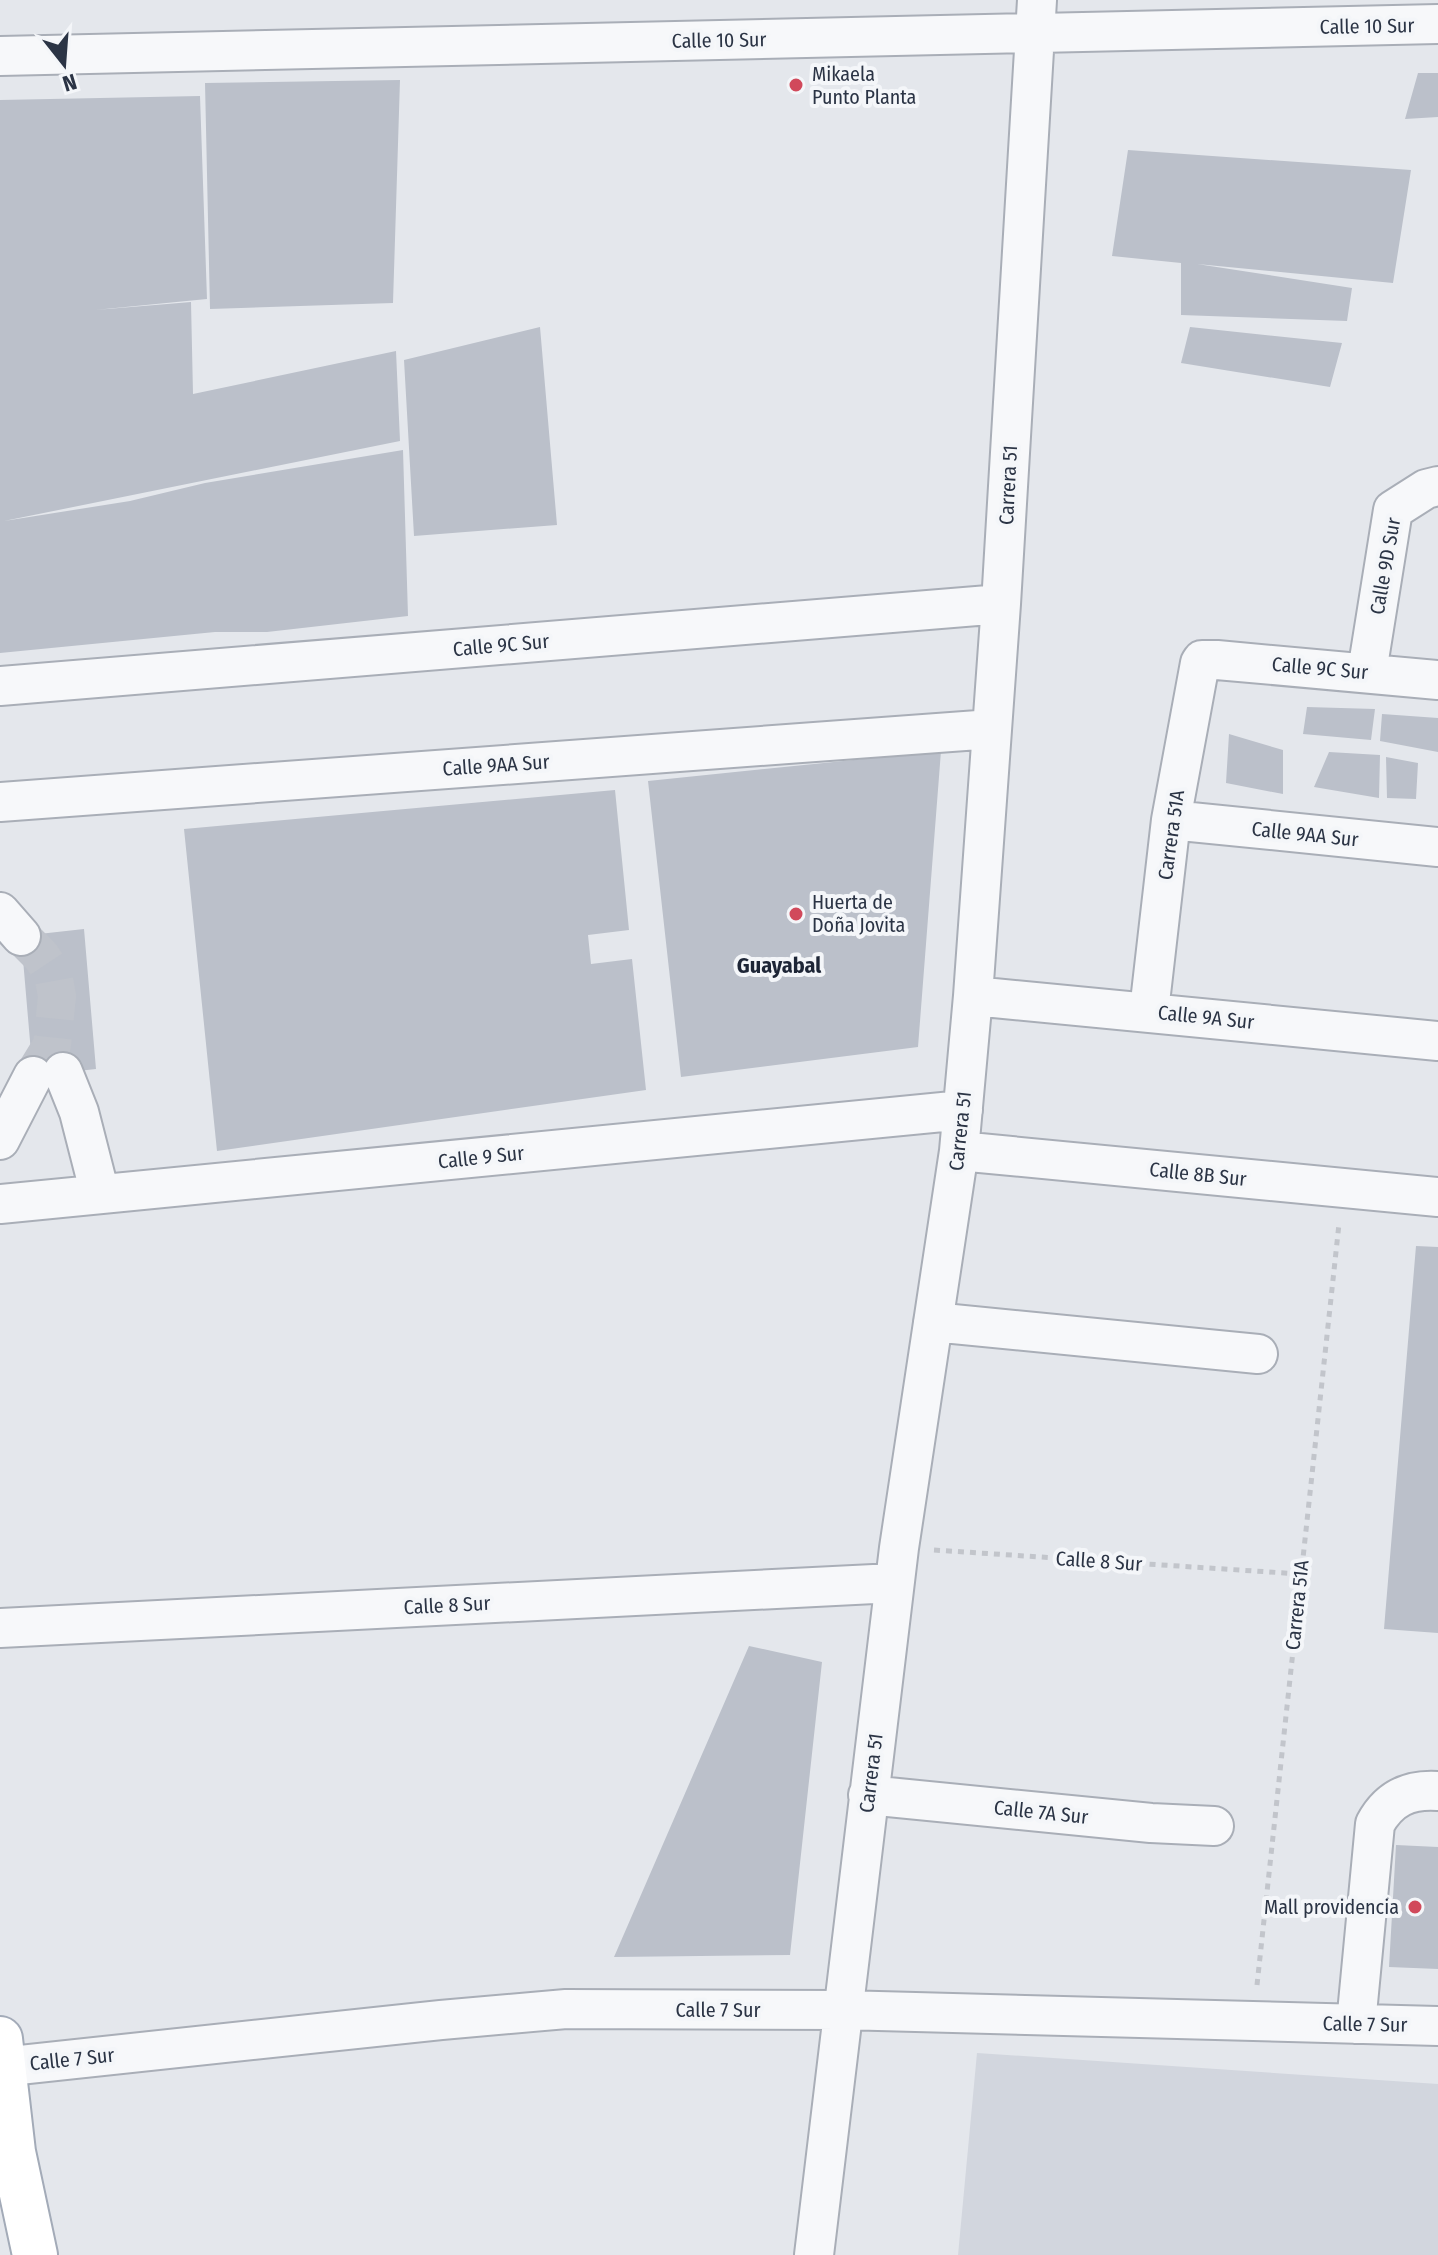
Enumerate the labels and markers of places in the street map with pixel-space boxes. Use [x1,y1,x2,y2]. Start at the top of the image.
place label: Mikaela Punto Planta [812,62,916,109]
marker: Mikaela Punto Planta [787,76,805,94]
place label: Huerta de Doña Jovita [812,890,905,937]
marker: Huerta de Doña Jovita [787,905,805,923]
place label: Mall providencia [1264,1895,1399,1919]
marker: Mall providencia [1406,1898,1424,1916]

